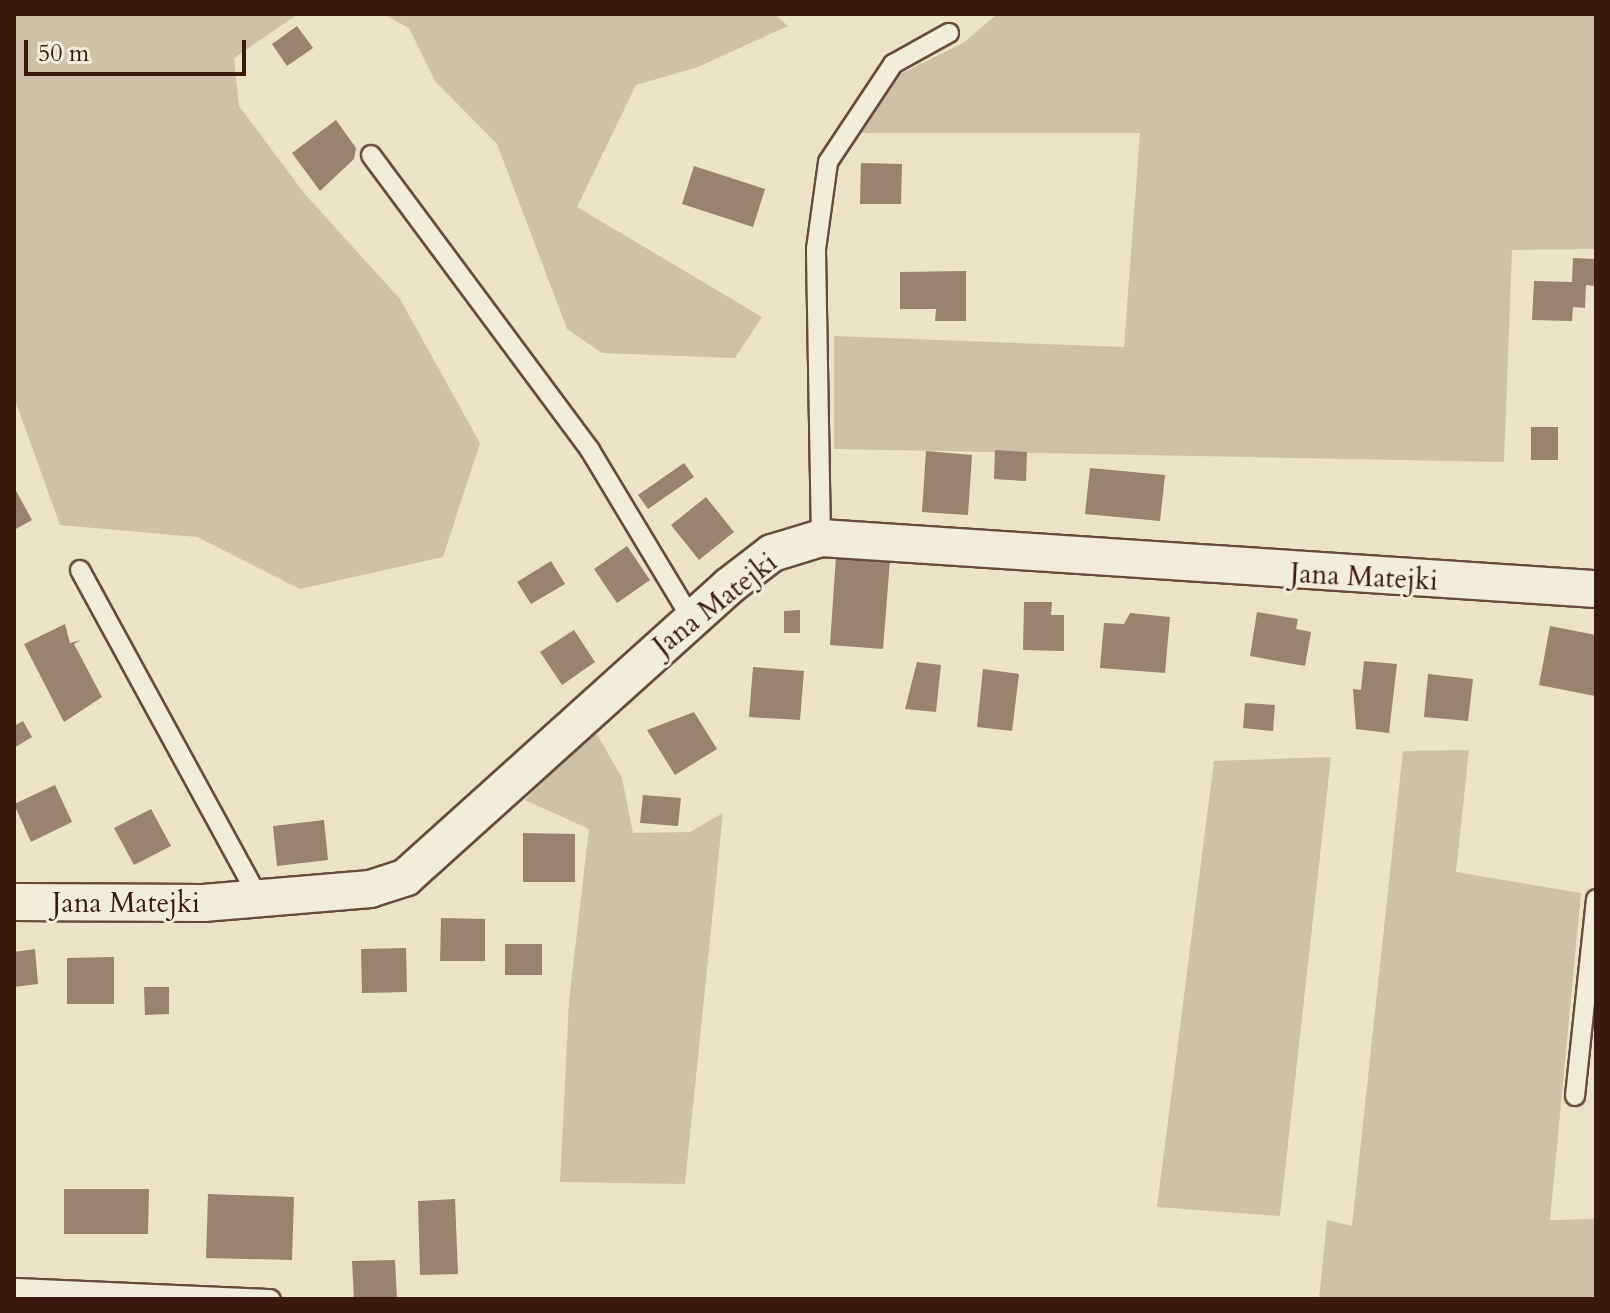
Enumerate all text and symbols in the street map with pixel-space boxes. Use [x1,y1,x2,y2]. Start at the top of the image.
scale bar [28,24,250,74]
text: 50 m [38,37,89,70]
street label: Jana Matejki [646,545,784,663]
street label: Jana Matejki [1289,556,1439,598]
street label: Jana Matejki [52,886,200,920]

